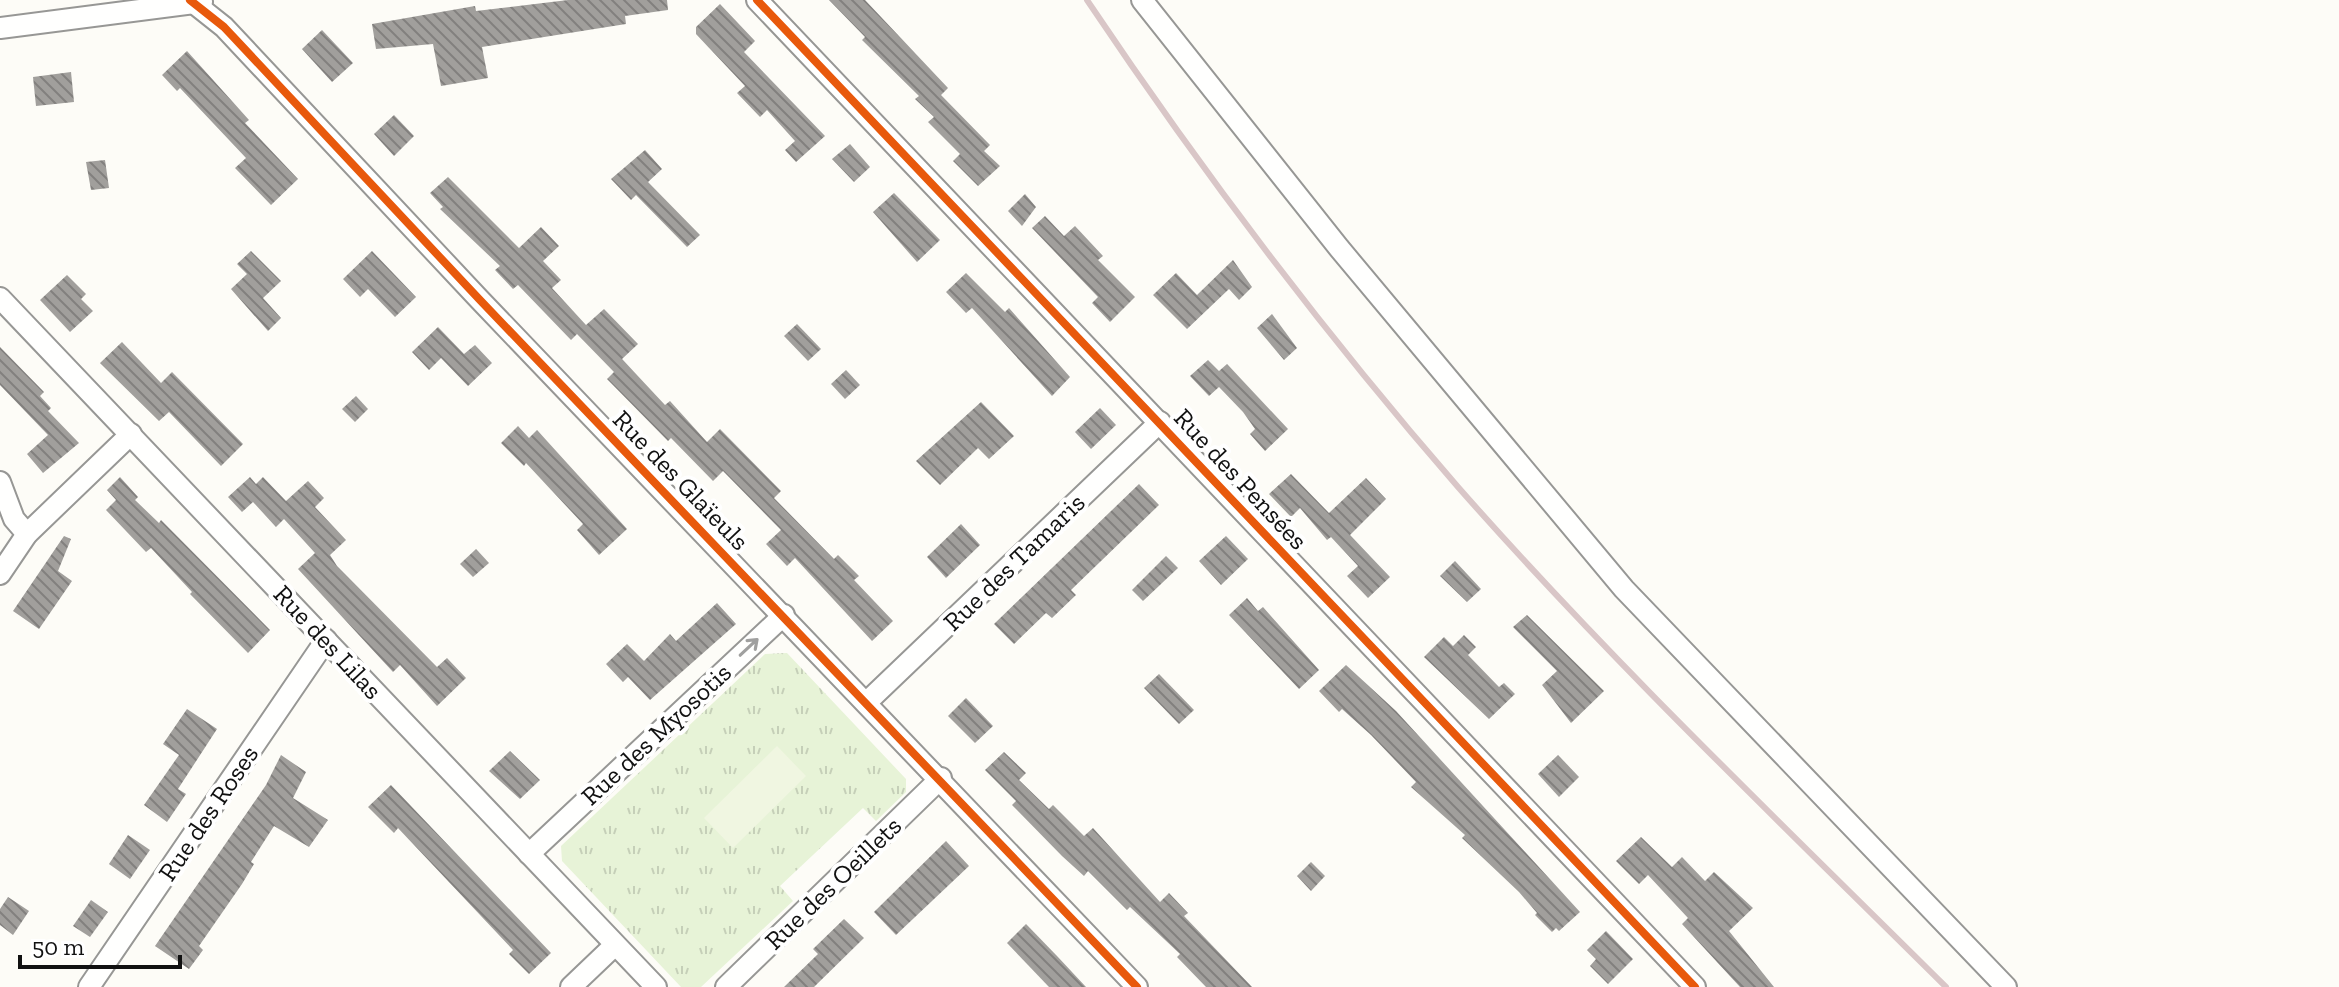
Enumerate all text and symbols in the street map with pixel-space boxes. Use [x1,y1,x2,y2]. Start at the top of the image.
street label: Rue des Pensées [1167,402,1315,556]
street label: Rue des Glaïeuls [606,403,756,557]
street label: Rue des Tamaris [936,486,1092,638]
street label: Rue des Lilas [267,578,389,706]
one-way arrow [739,638,759,657]
street label: Rue des Myosotis [574,656,738,812]
street label: Rue des Roses [151,739,265,887]
street label: Rue des Oeillets [758,810,908,956]
scale bar [20,919,180,969]
text: 50 m [32,932,85,961]

